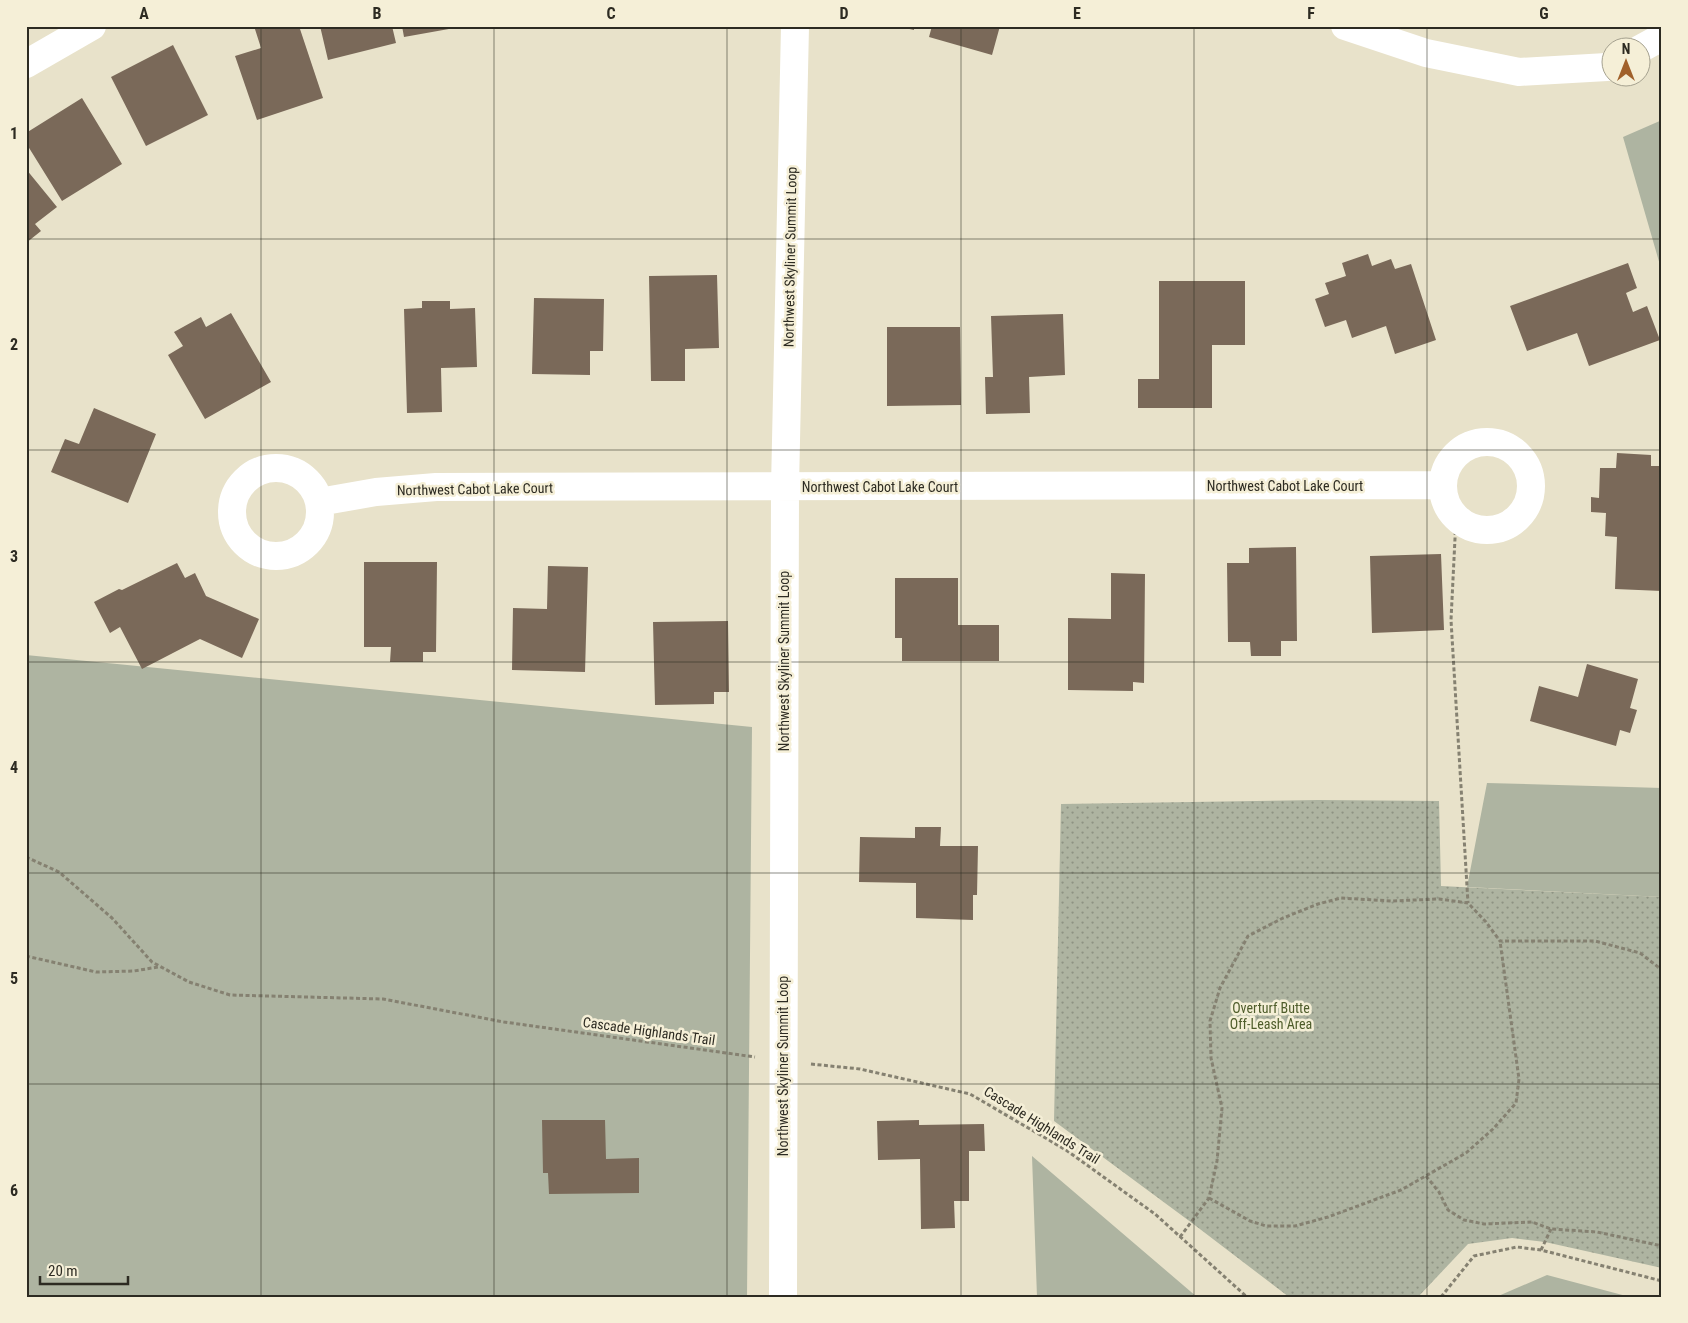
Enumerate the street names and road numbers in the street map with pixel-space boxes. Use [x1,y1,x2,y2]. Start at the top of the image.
street label: Northwest Skyliner Summit Loop [780,167,800,347]
street label: Northwest Cabot Lake Court [1207,478,1363,494]
street label: Northwest Cabot Lake Court [802,479,958,495]
street label: Northwest Cabot Lake Court [397,480,553,498]
street label: Northwest Skyliner Summit Loop [776,571,792,751]
street label: Northwest Skyliner Summit Loop [775,976,791,1156]
street label: Cascade Highlands Trail [582,1014,716,1048]
street label: Cascade Highlands Trail [981,1083,1103,1167]

